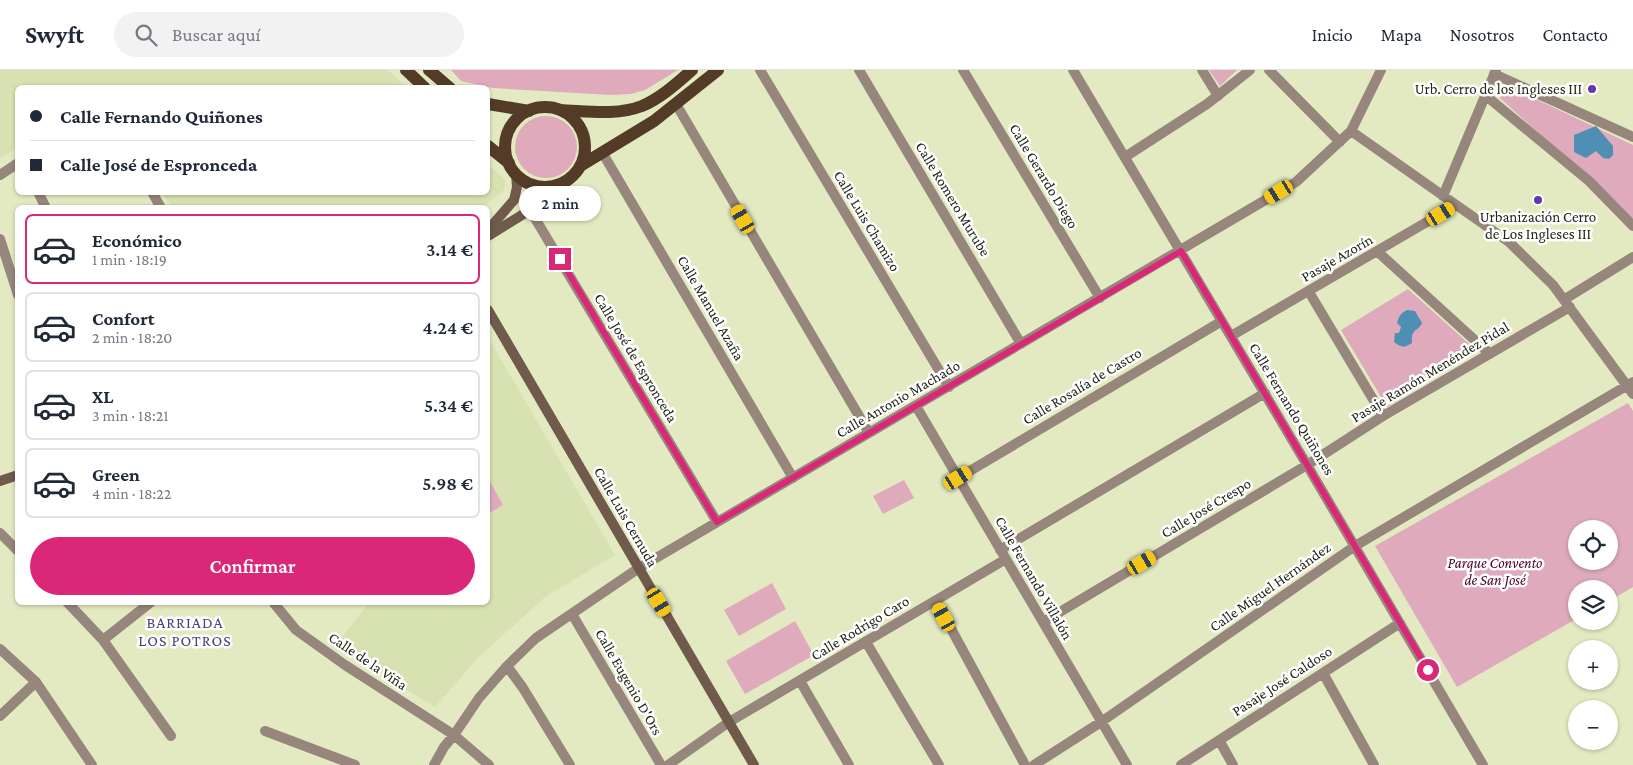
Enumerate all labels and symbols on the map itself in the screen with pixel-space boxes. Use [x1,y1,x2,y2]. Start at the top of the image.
place label: Urb. Cerro de los Ingleses III [1415,81,1582,98]
marker: Urb. Cerro de los Ingleses III [1586,83,1598,95]
street label: Calle Gerardo Diego [1006,121,1082,232]
street label: Calle Romero Murube [913,139,994,259]
street label: Calle Luis Chamizo [831,168,903,274]
car [1262,178,1295,206]
callout: 2 min [519,186,601,222]
marker: Urbanización Cerro de Los Ingleses III [1532,194,1544,206]
car [1424,200,1457,228]
car [729,202,756,236]
place label: Urbanización Cerro de Los Ingleses III [1480,209,1596,243]
street label: Pasaje Azorín [1298,231,1376,286]
route end [549,248,571,270]
street label: Calle Manuel Azaña [674,253,748,363]
street label: Calle José de Espronceda [590,291,681,426]
street label: Pasaje Ramón Menéndez Pidal [1348,318,1512,426]
street label: Calle Fernando Quiñones [1246,340,1338,478]
street label: Calle Rosalía de Castro [1020,344,1144,428]
street label: Calle Antonio Machado [833,357,963,441]
street label: Calle Luis Cernuda [591,464,661,570]
car [941,464,974,492]
street label: Calle José Crespo [1158,475,1254,542]
street label: Calle Fernando Villalón [992,514,1076,642]
street label: Calle Miguel Hernández [1207,539,1334,636]
car [1125,549,1158,577]
park label: Parque Convento de San José [1447,555,1543,589]
car [644,585,673,619]
street label: Calle Rodrigo Caro [808,592,912,664]
car [930,600,957,634]
district label: BARRIADA LOS POTROS [138,614,232,649]
street label: Calle Eugenio D'Ors [591,626,666,738]
street label: Calle de la Viña [326,629,410,693]
street label: Pasaje José Caldoso [1229,643,1335,720]
route start [1417,659,1439,681]

